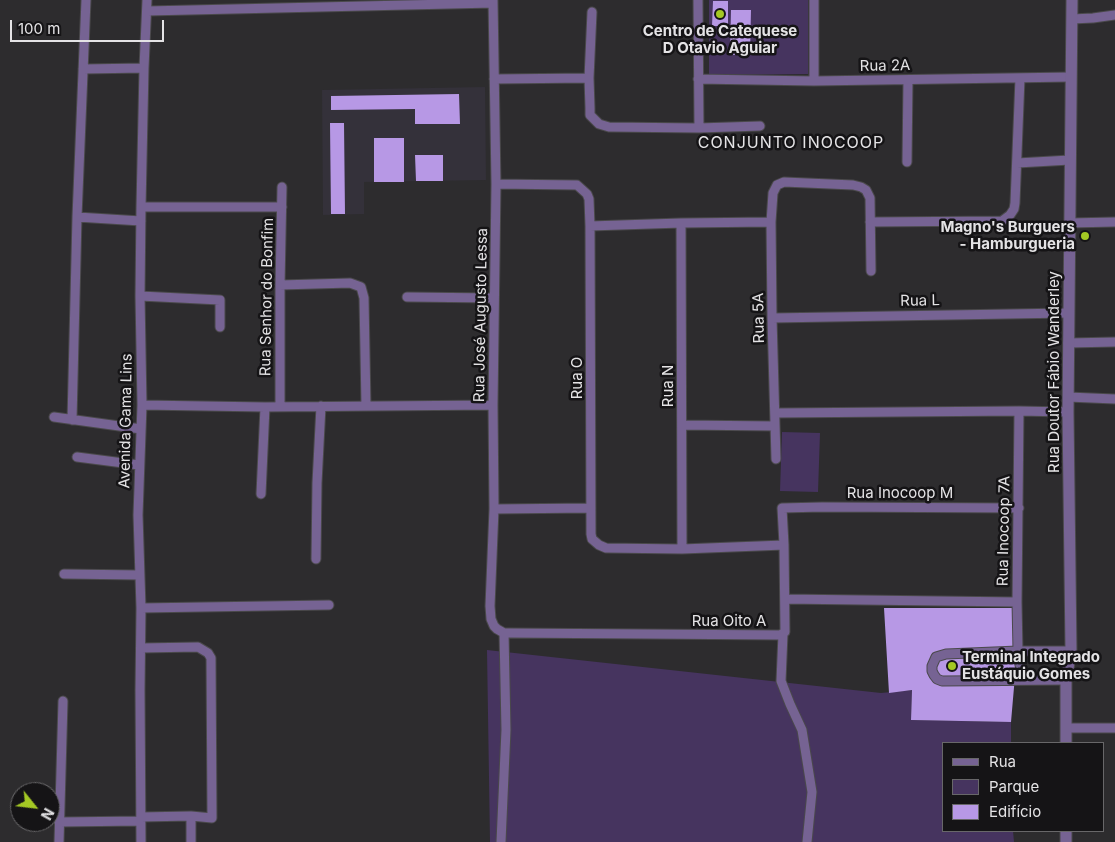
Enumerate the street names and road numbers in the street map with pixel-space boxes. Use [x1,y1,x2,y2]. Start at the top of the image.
street label: Rua 2A [860,57,910,75]
street label: Rua Senhor do Bonfim [257,218,277,376]
street label: Rua José Augusto Lessa [470,228,492,402]
street label: Rua Doutor Fábio Wanderley [1045,271,1063,473]
street label: Rua L [900,292,940,310]
street label: Rua 5A [750,293,768,343]
street label: Avenida Gama Lins [116,353,136,489]
street label: Rua O [568,357,586,399]
street label: Rua N [659,365,677,407]
street label: Rua Inocoop 7A [994,476,1014,586]
street label: Rua Inocoop M [847,484,953,502]
street label: Rua Oito A [692,612,766,630]

